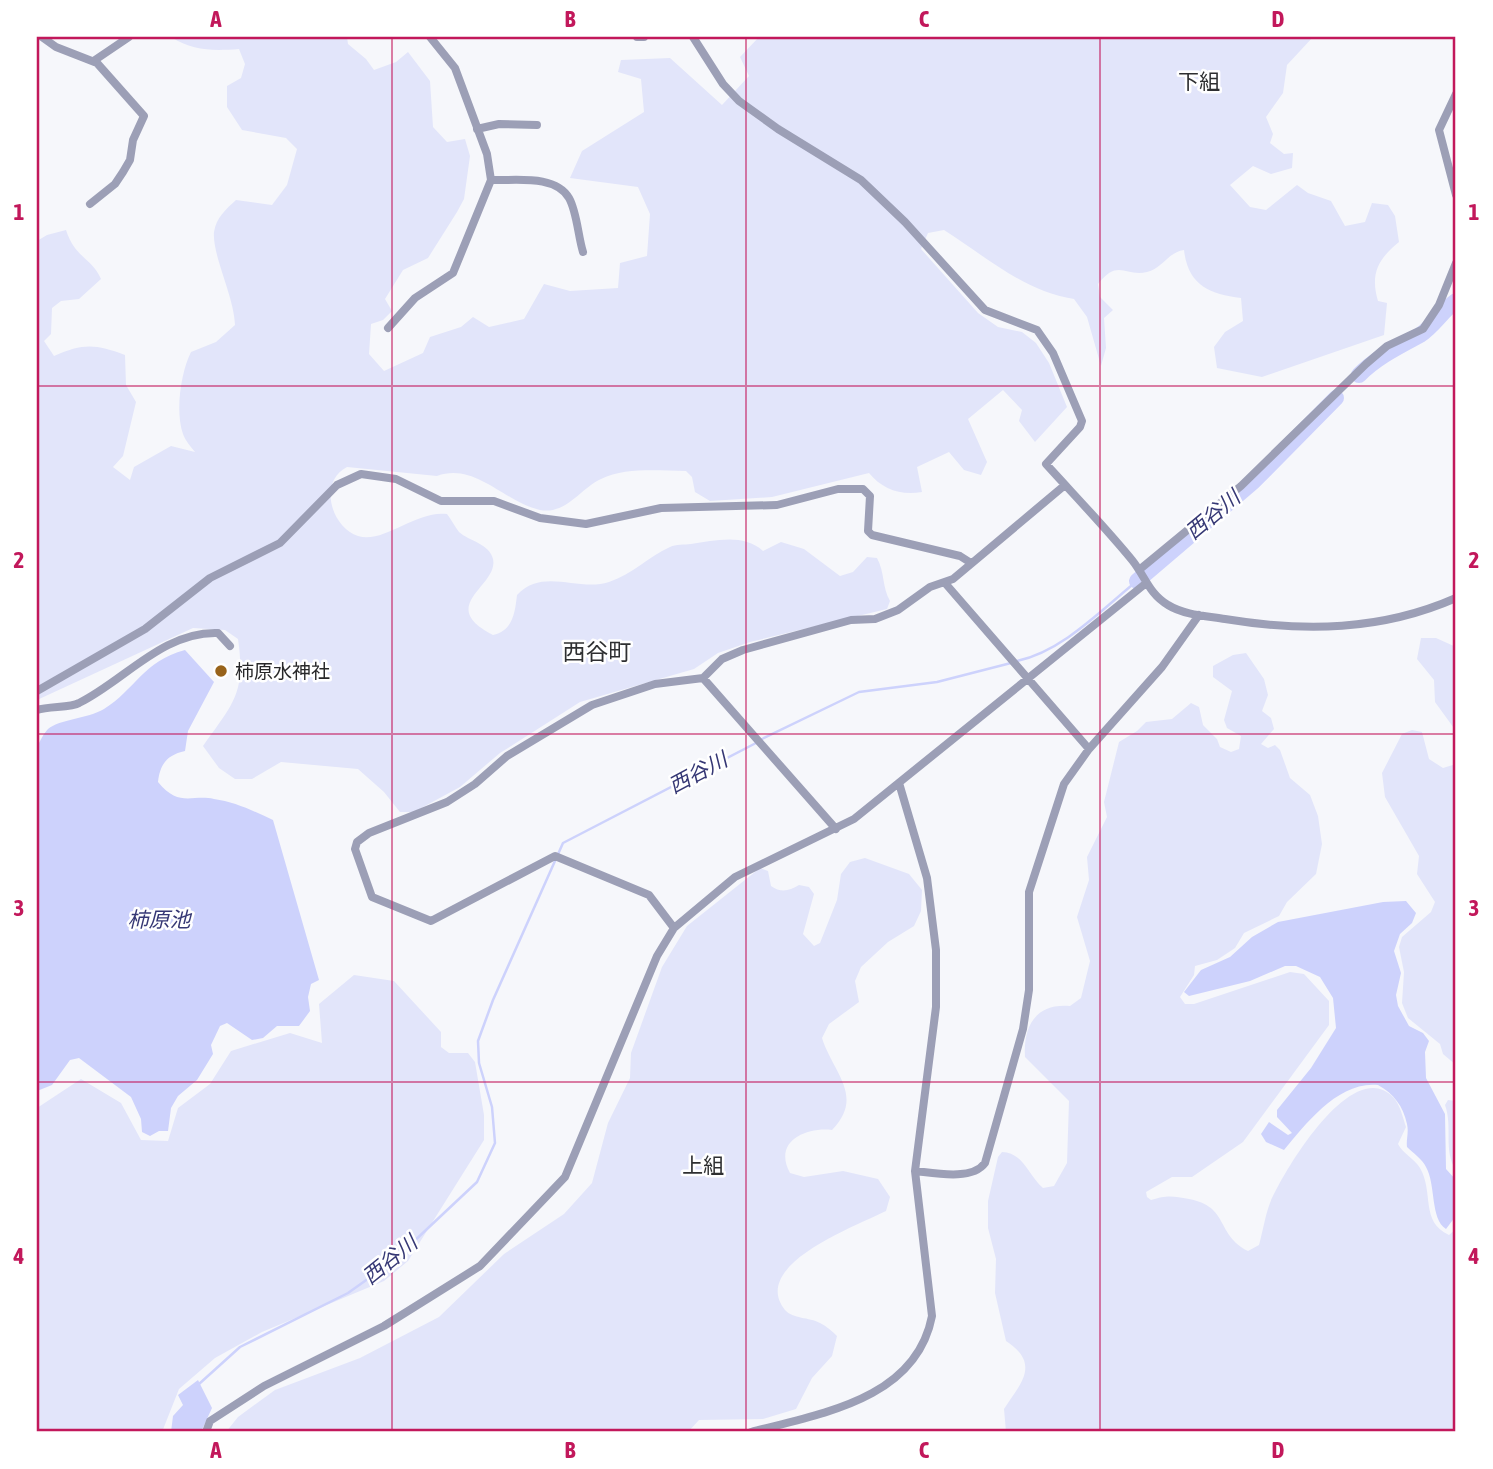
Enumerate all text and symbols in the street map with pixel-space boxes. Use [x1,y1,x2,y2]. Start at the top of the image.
text: A [209,6,222,32]
text: B [565,6,576,32]
text: C [919,6,930,32]
text: D [1272,6,1285,32]
district label: 下組 [1178,69,1220,93]
text: 1 [14,199,25,225]
text: 1 [1469,199,1480,225]
water label: 西谷川 [1181,484,1246,544]
text: 2 [14,547,24,573]
text: 2 [1469,547,1479,573]
district label: 西谷町 [563,639,632,665]
place label: 柿原水神社 [235,660,330,682]
marker: 柿原水神社 [213,663,229,679]
water label: 西谷川 [664,746,733,798]
text: 3 [14,895,24,921]
text: 3 [1469,895,1479,921]
water label: 柿原池 [128,907,192,931]
district label: 上組 [682,1153,724,1177]
water label: 西谷川 [357,1229,423,1288]
text: 4 [13,1243,25,1269]
text: 4 [1468,1243,1480,1269]
text: A [209,1437,222,1463]
text: B [565,1437,576,1463]
text: C [919,1437,930,1463]
text: D [1272,1437,1285,1463]

